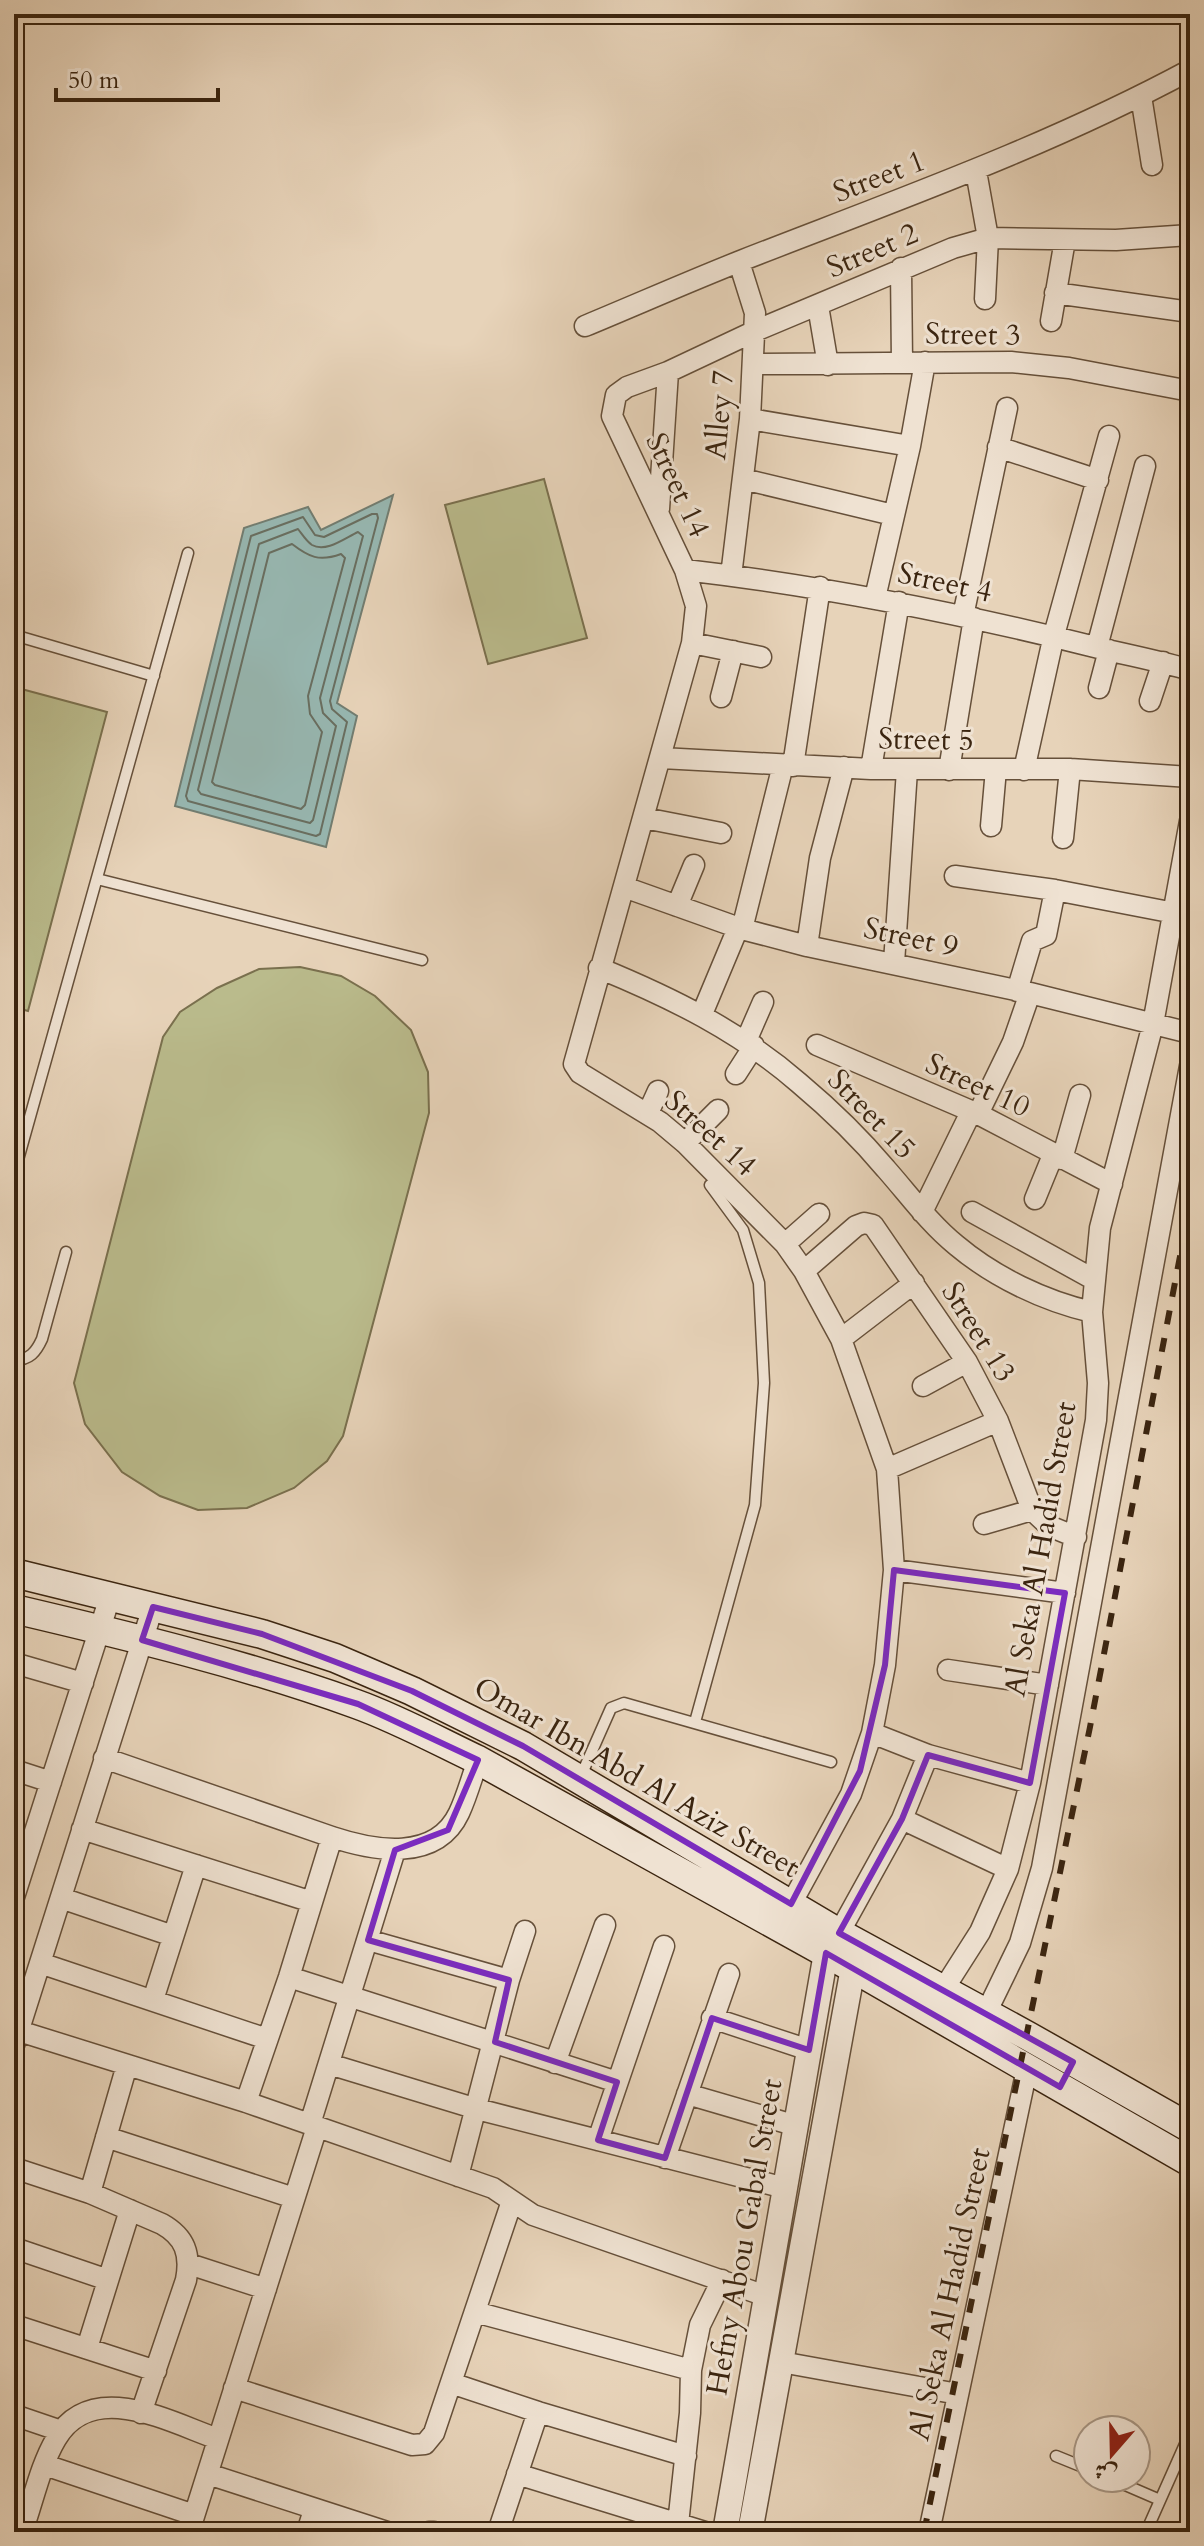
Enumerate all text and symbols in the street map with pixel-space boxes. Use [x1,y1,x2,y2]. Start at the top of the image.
scale bar [56,52,218,102]
text: 50 m [68,64,120,97]
street label: Street 1 [827,140,931,213]
street label: Street 2 [820,213,924,288]
street label: Street 3 [925,313,1021,356]
street label: Alley 7 [695,369,744,461]
street label: Street 14 [636,426,720,544]
street label: Street 4 [894,552,996,612]
street label: Street 5 [878,718,974,761]
street label: Street 9 [860,907,962,967]
street label: Street 10 [919,1043,1037,1127]
street label: Street 15 [818,1060,925,1168]
street label: Street 14 [656,1081,766,1186]
street label: Street 13 [932,1274,1025,1390]
street label: Al Seka Al Hadid Street [994,1398,1087,1700]
street label: Omar Ibn Abd Al Aziz Street [466,1667,808,1888]
street label: Hefny Abou Gabal Street [696,2075,793,2399]
street label: Al Seka Al Hadid Street [898,2143,1001,2444]
north arrow [1072,2414,1152,2494]
text: ش [1090,2454,1121,2490]

